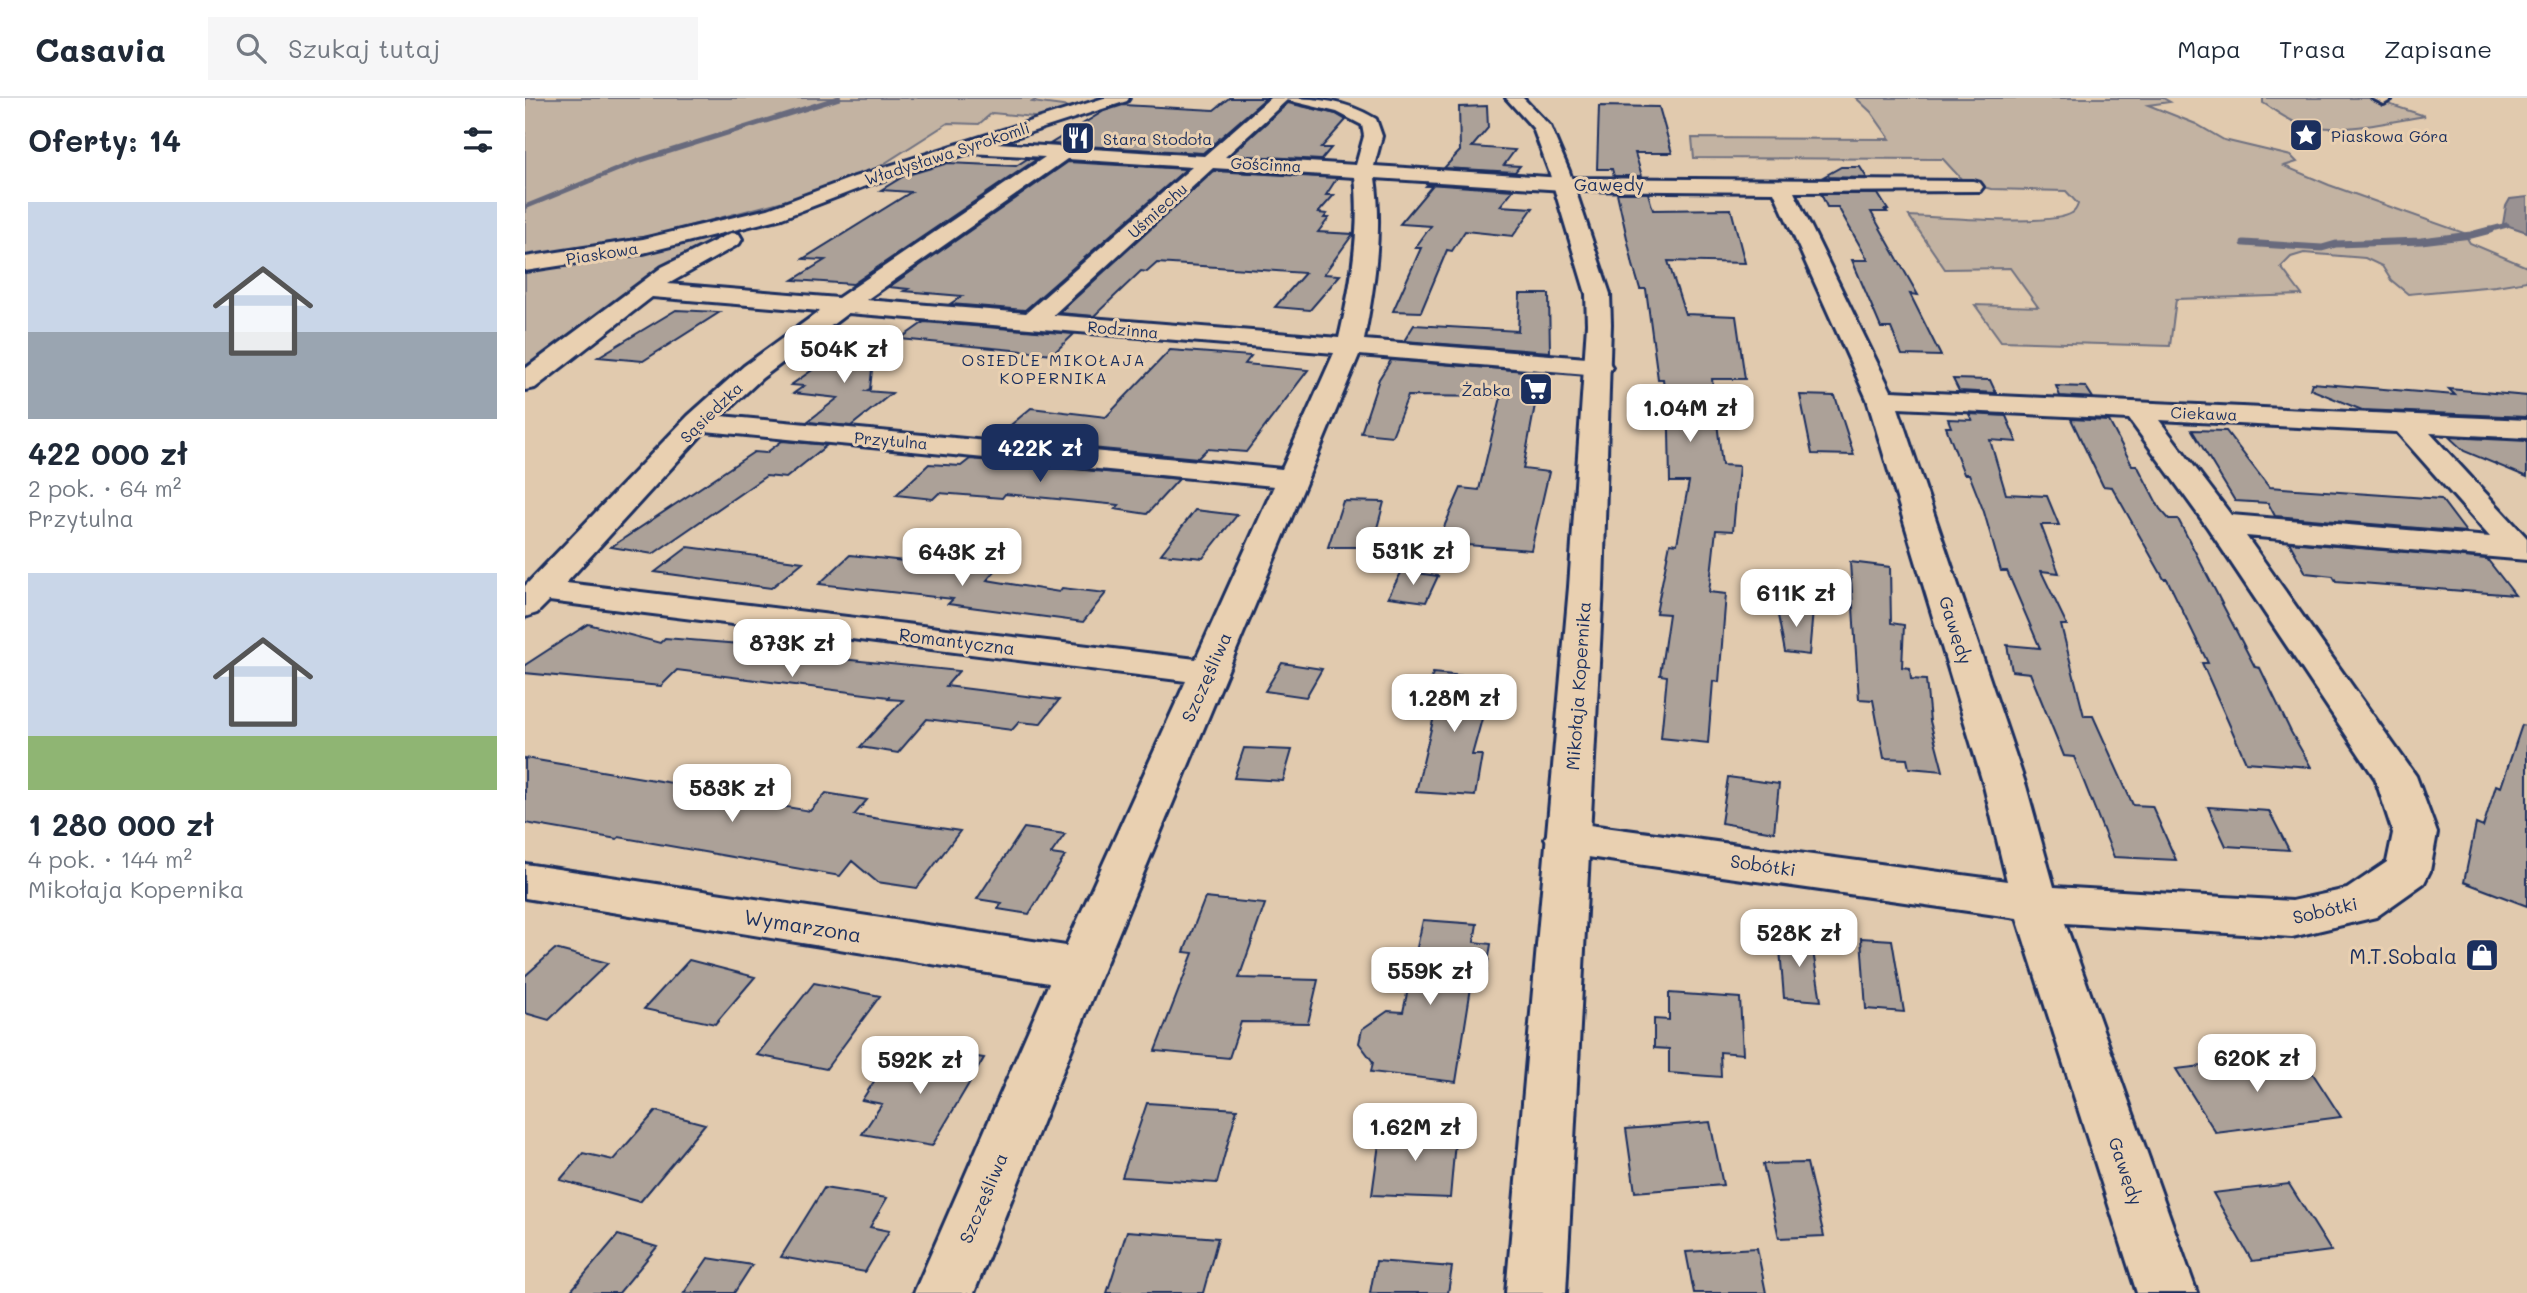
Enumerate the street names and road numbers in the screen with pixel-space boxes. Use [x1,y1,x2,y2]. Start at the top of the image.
street label: Władysława Syrokomli [862,116,1032,190]
street label: Gościnna [1230,152,1302,176]
street label: Gawędy [1574,172,1644,196]
street label: Uśmiechu [1123,178,1191,242]
street label: Piaskowa [564,237,640,269]
street label: Rodzinna [1087,315,1159,343]
street label: Sąsiedzka [675,377,747,447]
street label: Ciekawa [2170,401,2238,425]
street label: Przytulna [853,426,929,454]
street label: Gawędy [1934,593,1978,667]
street label: Mikołaja Kopernika [1560,601,1596,771]
street label: Romantyczna [898,622,1016,660]
street label: Szczęśliwa [1175,628,1237,726]
street label: Sobótki [1729,849,1797,881]
street label: Sobótki [2290,891,2360,929]
street label: Wymarzona [742,902,864,948]
street label: Gawędy [2103,1134,2149,1208]
street label: Szczęśliwa [953,1149,1013,1247]

